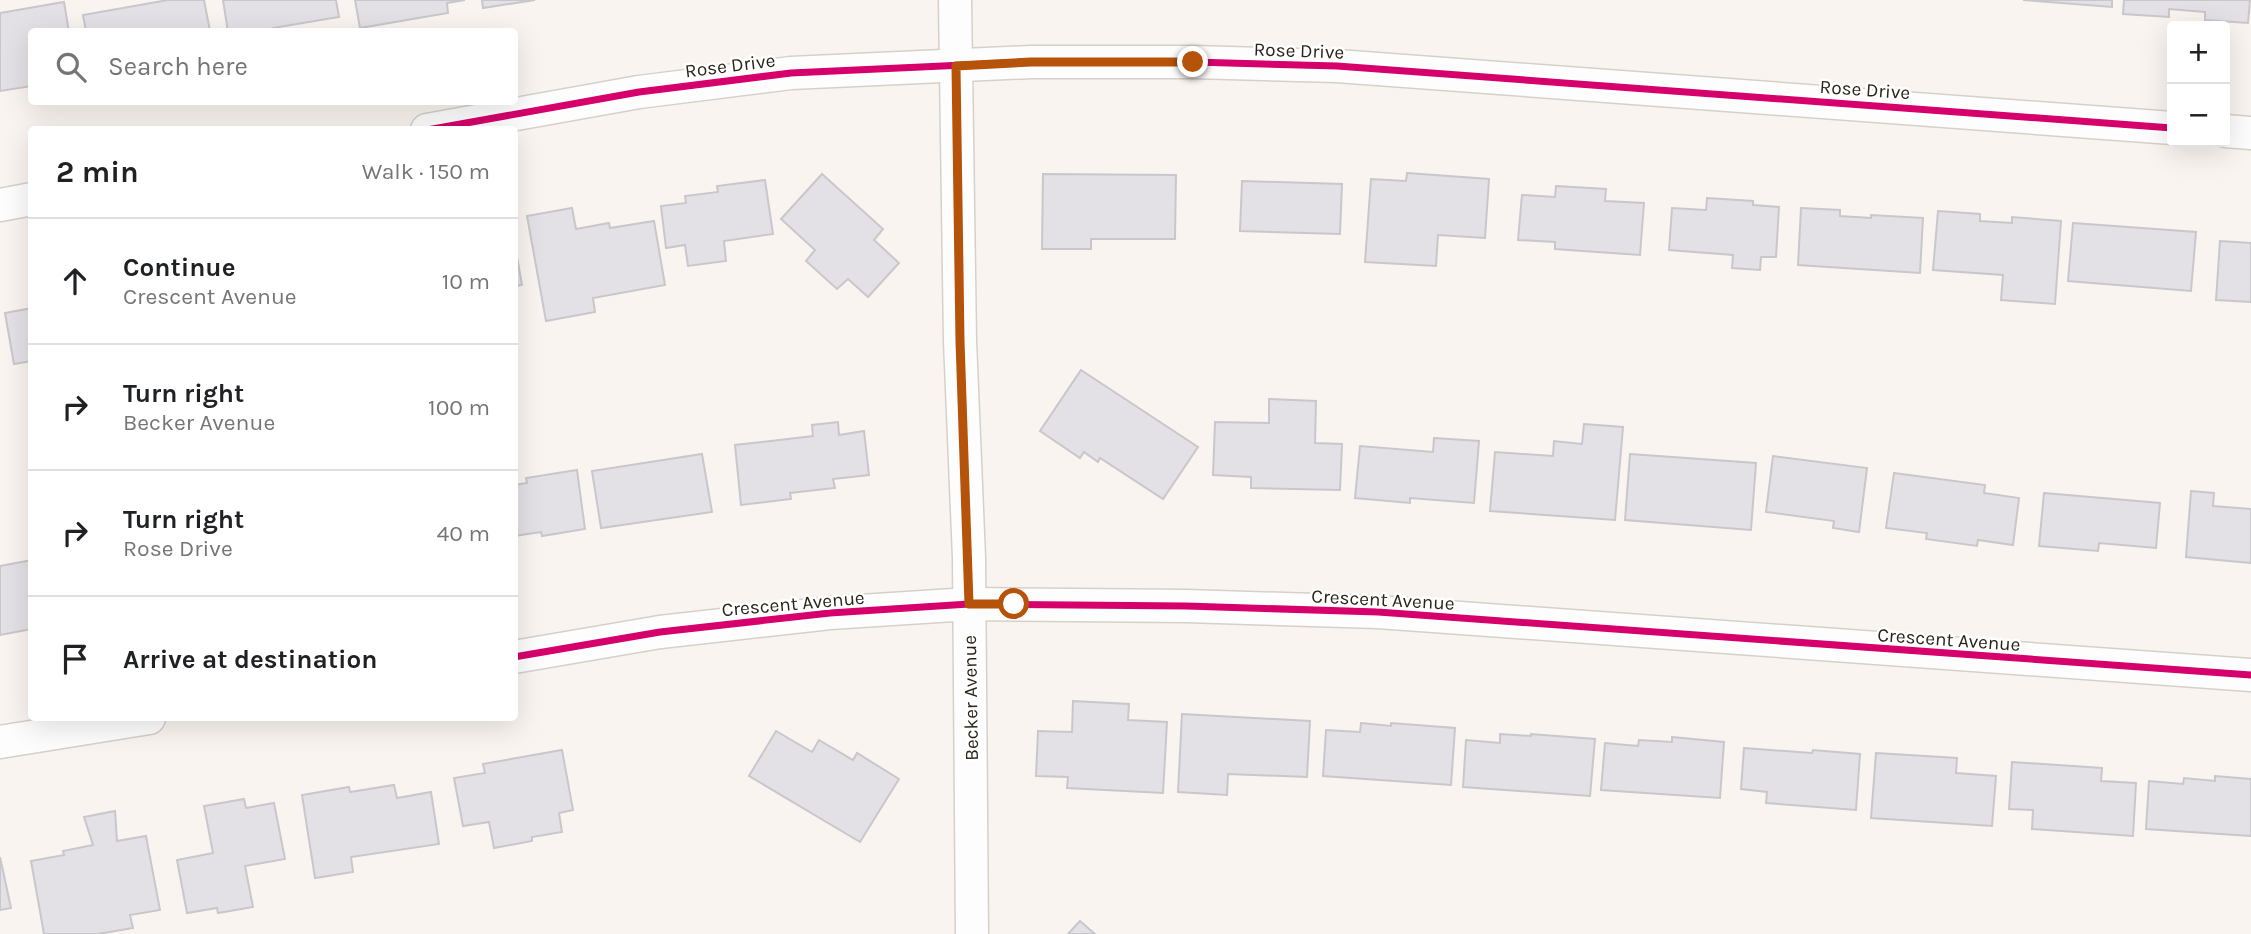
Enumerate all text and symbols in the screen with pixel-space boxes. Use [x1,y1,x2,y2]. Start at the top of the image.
map controls [2167,21,2230,147]
button: + [2167,21,2230,84]
search box [28,28,518,105]
street label: Rose Drive [1253,38,1345,64]
route end [1177,46,1208,77]
icon: search [52,48,90,86]
street label: Rose Drive [684,50,776,82]
text: Search here [108,51,248,82]
street label: Rose Drive [1819,76,1911,104]
button: − [2167,84,2230,147]
text: 2 min [56,154,139,190]
text: Walk · 150 m [362,158,490,185]
text: Continue [123,252,235,283]
icon: ahead [56,262,94,300]
text: 10 m [442,268,490,295]
text: Crescent Avenue [123,283,297,310]
text: Turn right [123,378,244,409]
icon: right [56,388,94,426]
text: 100 m [428,394,490,421]
text: Becker Avenue [123,409,275,436]
text: Turn right [123,504,244,535]
icon: right [56,514,94,552]
text: 40 m [437,520,490,547]
text: Rose Drive [123,535,233,562]
street label: Crescent Avenue [1311,585,1455,615]
street label: Crescent Avenue [721,587,866,621]
route start [998,588,1029,619]
street label: Crescent Avenue [1877,624,2021,656]
street label: Becker Avenue [959,635,983,761]
icon: arrive [56,640,94,678]
text: Arrive at destination [123,644,377,675]

